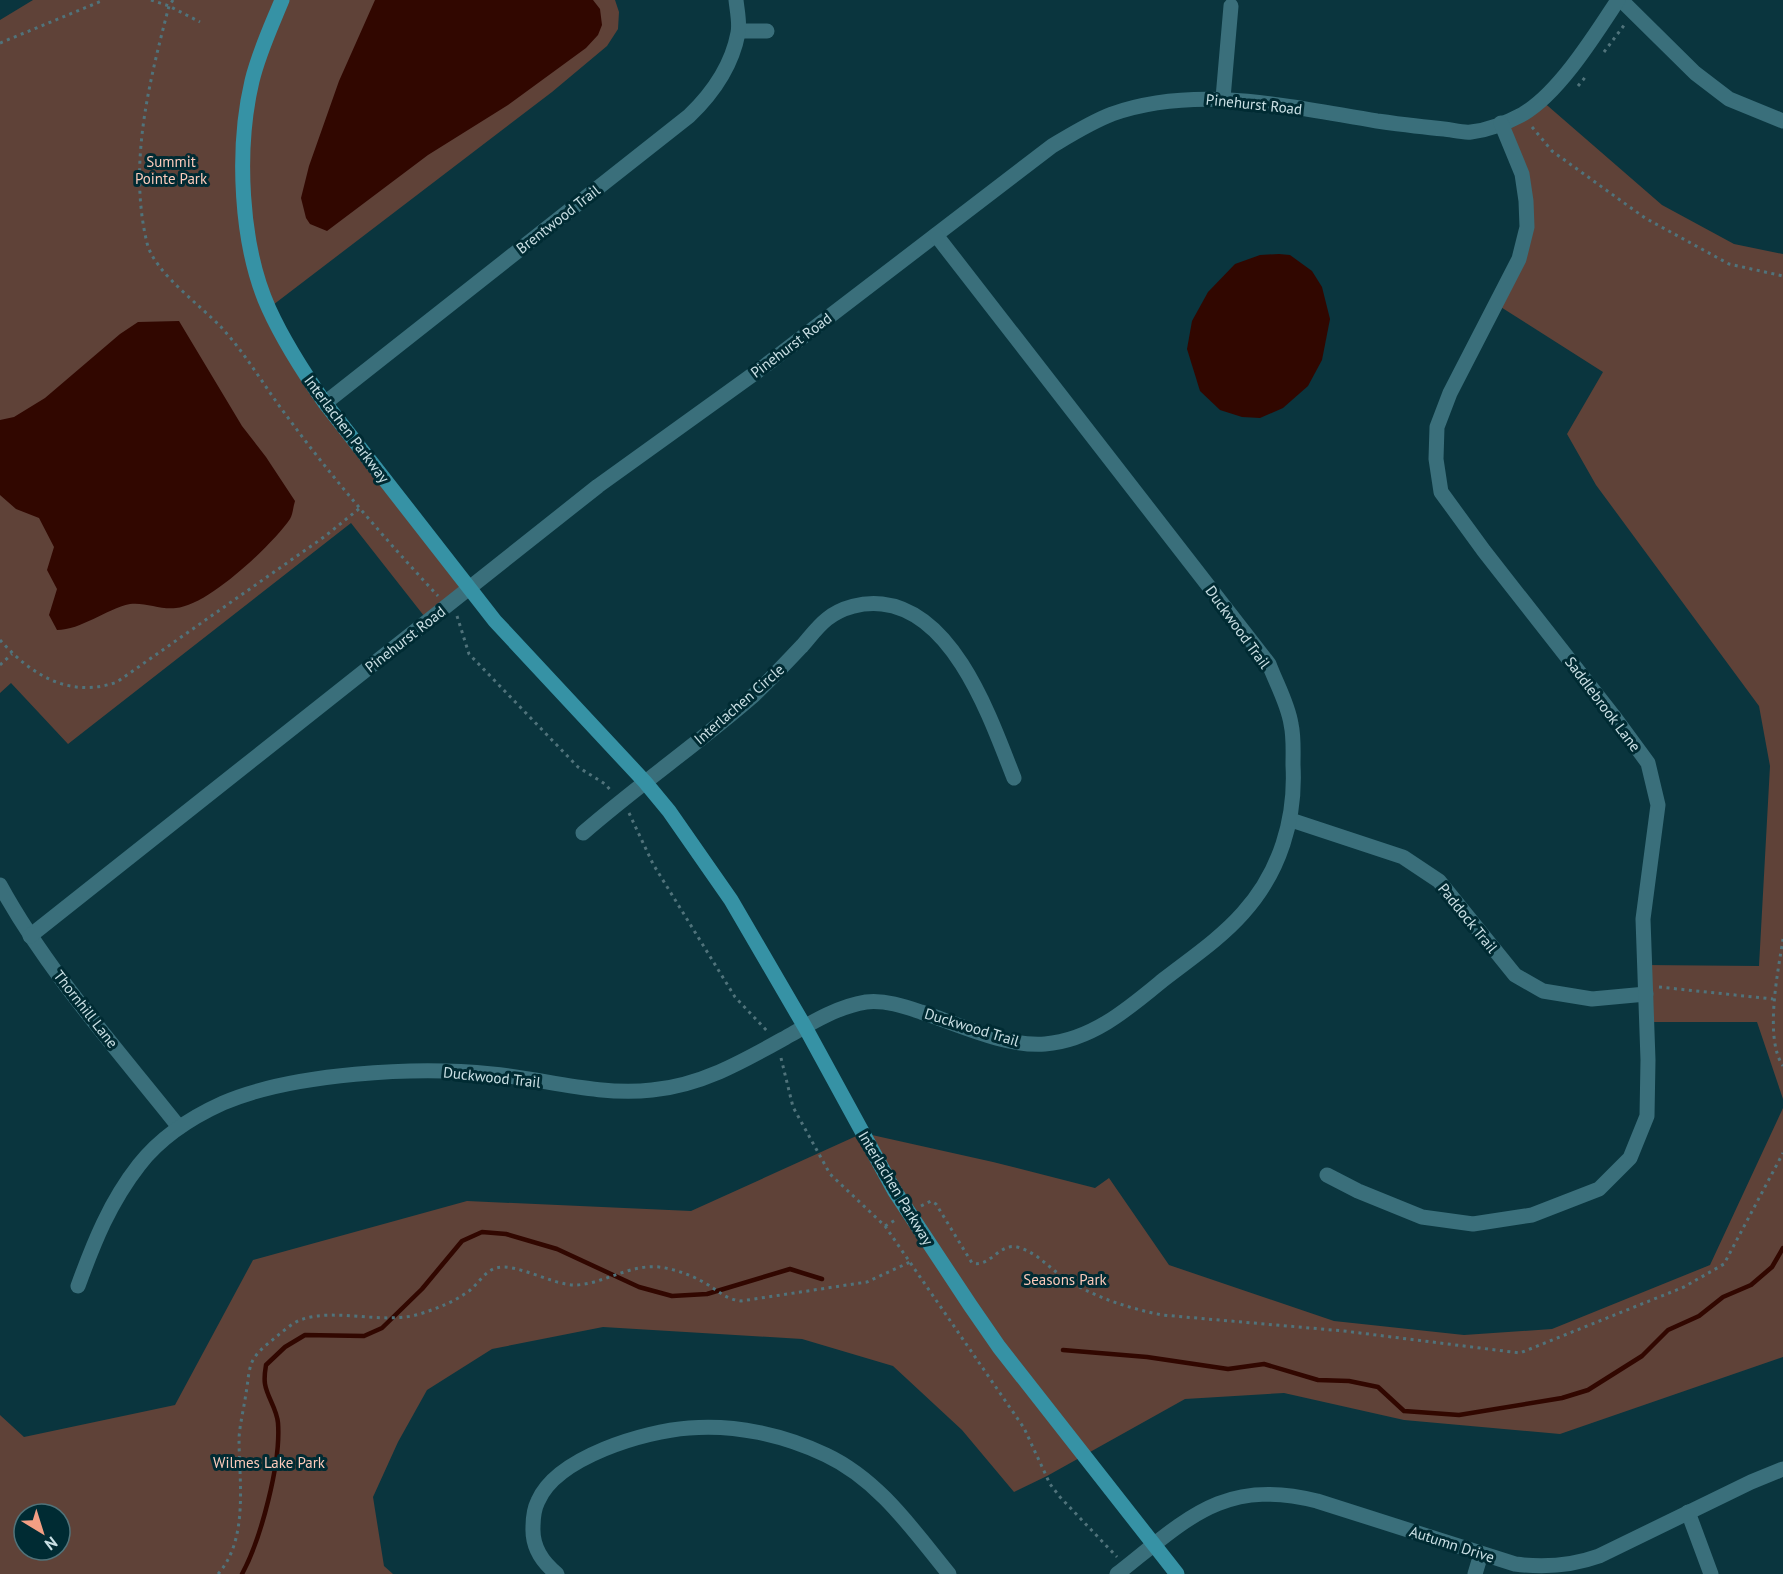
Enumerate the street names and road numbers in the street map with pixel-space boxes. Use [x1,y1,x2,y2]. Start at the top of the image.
street label: Pinehurst Road [1205,89,1303,119]
street label: Brentwood Trail [512,180,604,258]
street label: Pinehurst Road [747,308,835,382]
street label: Interlachen Parkway [300,371,394,487]
street label: Duckwood Trail [1201,582,1275,673]
street label: Pinehurst Road [361,602,449,676]
street label: Saddlebrook Lane [1561,653,1645,755]
street label: Interlachen Circle [690,660,788,748]
street label: Paddock Trail [1434,879,1502,957]
street label: Thornhill Lane [50,966,122,1052]
street label: Duckwood Trail [922,1004,1022,1051]
street label: Duckwood Trail [442,1062,542,1092]
street label: Interlachen Parkway [854,1127,938,1249]
street label: Autumn Drive [1407,1521,1497,1567]

